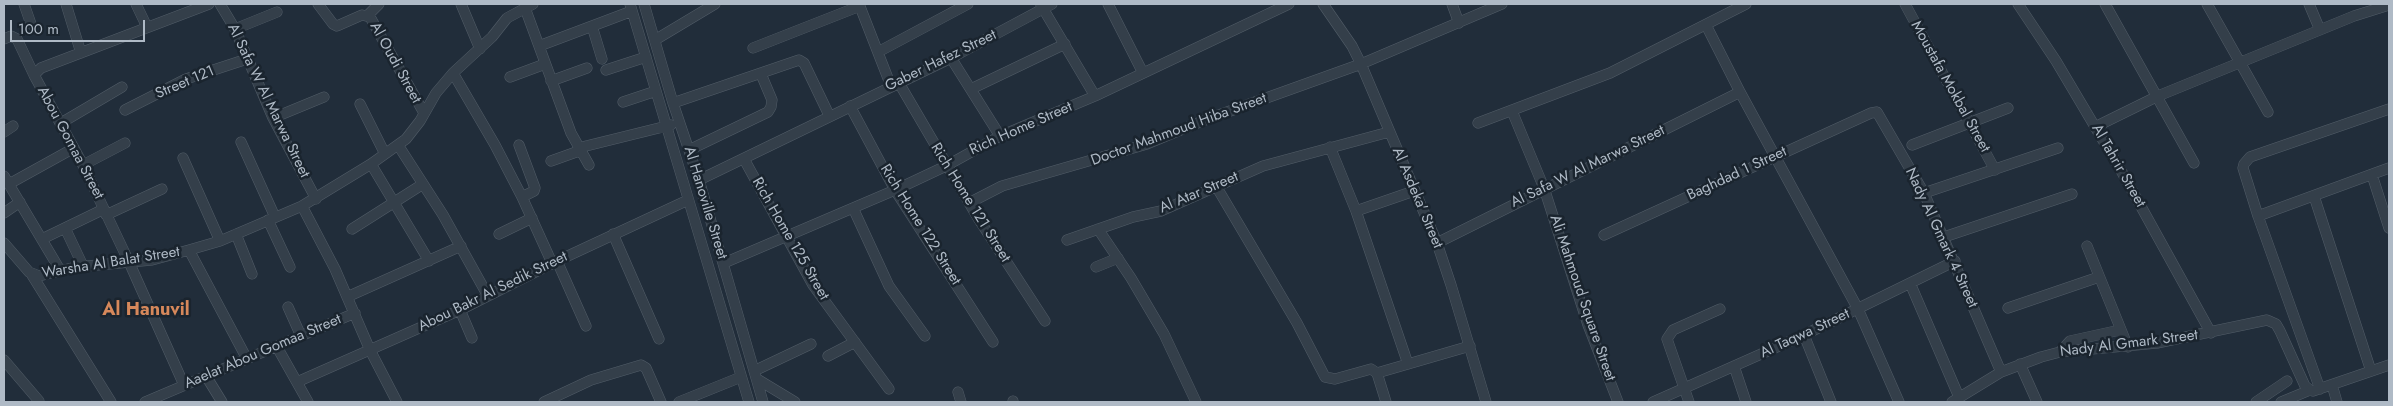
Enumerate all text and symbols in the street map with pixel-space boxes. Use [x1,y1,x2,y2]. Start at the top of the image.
scale bar [12,10,148,42]
text: 100 m [18,18,59,40]
street label: Moustafa Mokbal Street [1906,18,1994,156]
street label: Al Oudi Street [365,19,425,107]
street label: Al Safa W Al Marwa Street [223,21,313,181]
street label: Gaber Hafez Street [882,26,1000,96]
street label: Street 121 [153,63,217,103]
street label: Abou Gomaa Street [33,83,107,203]
street label: Doctor Mahmoud Hiba Street [1089,90,1269,170]
street label: Rich Home Street [967,98,1075,160]
street label: Al Tahrir Street [2087,121,2149,211]
street label: Al Safa W Al Marwa Street [1508,122,1668,212]
street label: Rich Home 121 Street [926,140,1014,266]
street label: Baghdad 1 Street [1684,143,1790,205]
street label: Al Hanoville Street [679,144,731,262]
street label: Al Asdeka' Street [1388,145,1446,251]
street label: Rich Home 122 Street [876,161,964,289]
street label: Nady Al Gmark 4 Street [1901,165,1981,311]
street label: Al Atar Street [1157,168,1241,218]
street label: Rich Home 125 Street [748,174,832,304]
street label: Ali Mahmoud Square Street [1545,213,1619,383]
street label: Warsha Al Balat Street [41,243,181,283]
street label: Abou Bakr Al Sedik Street [415,248,571,336]
district label: Al Hanuvil [102,300,190,322]
street label: Al Taqwa Street [1757,305,1853,363]
street label: Aaelat Abou Gomaa Street [182,311,344,393]
street label: Nady Al Gmark Street [2059,327,2199,361]

